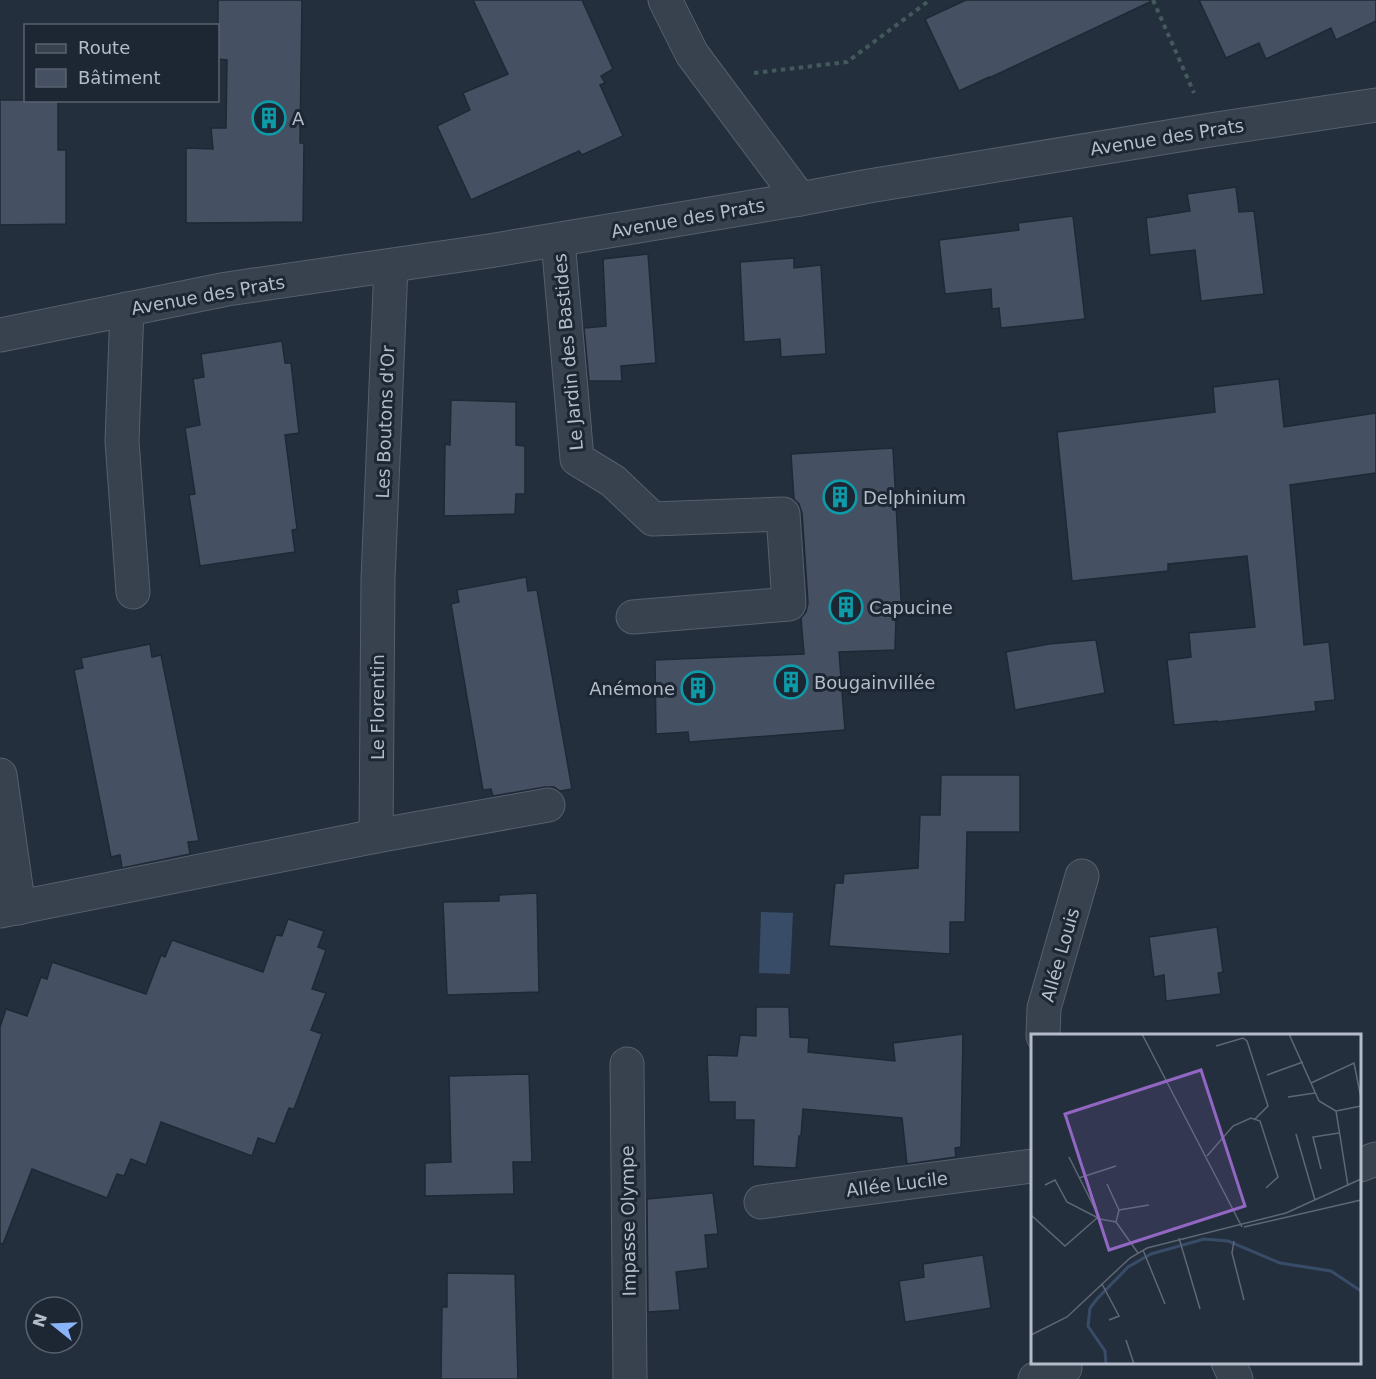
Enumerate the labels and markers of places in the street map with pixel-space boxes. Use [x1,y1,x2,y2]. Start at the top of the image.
building icon: A [251,100,287,136]
place label: A [292,108,305,129]
building icon: Delphinium [822,479,858,515]
place label: Delphinium [863,487,966,508]
building icon: Capucine [828,589,864,625]
place label: Capucine [869,597,953,618]
building icon: Bougainvillée [773,664,809,700]
building icon: Anémone [680,670,716,706]
place label: Bougainvillée [814,672,935,693]
place label: Anémone [589,678,675,699]

